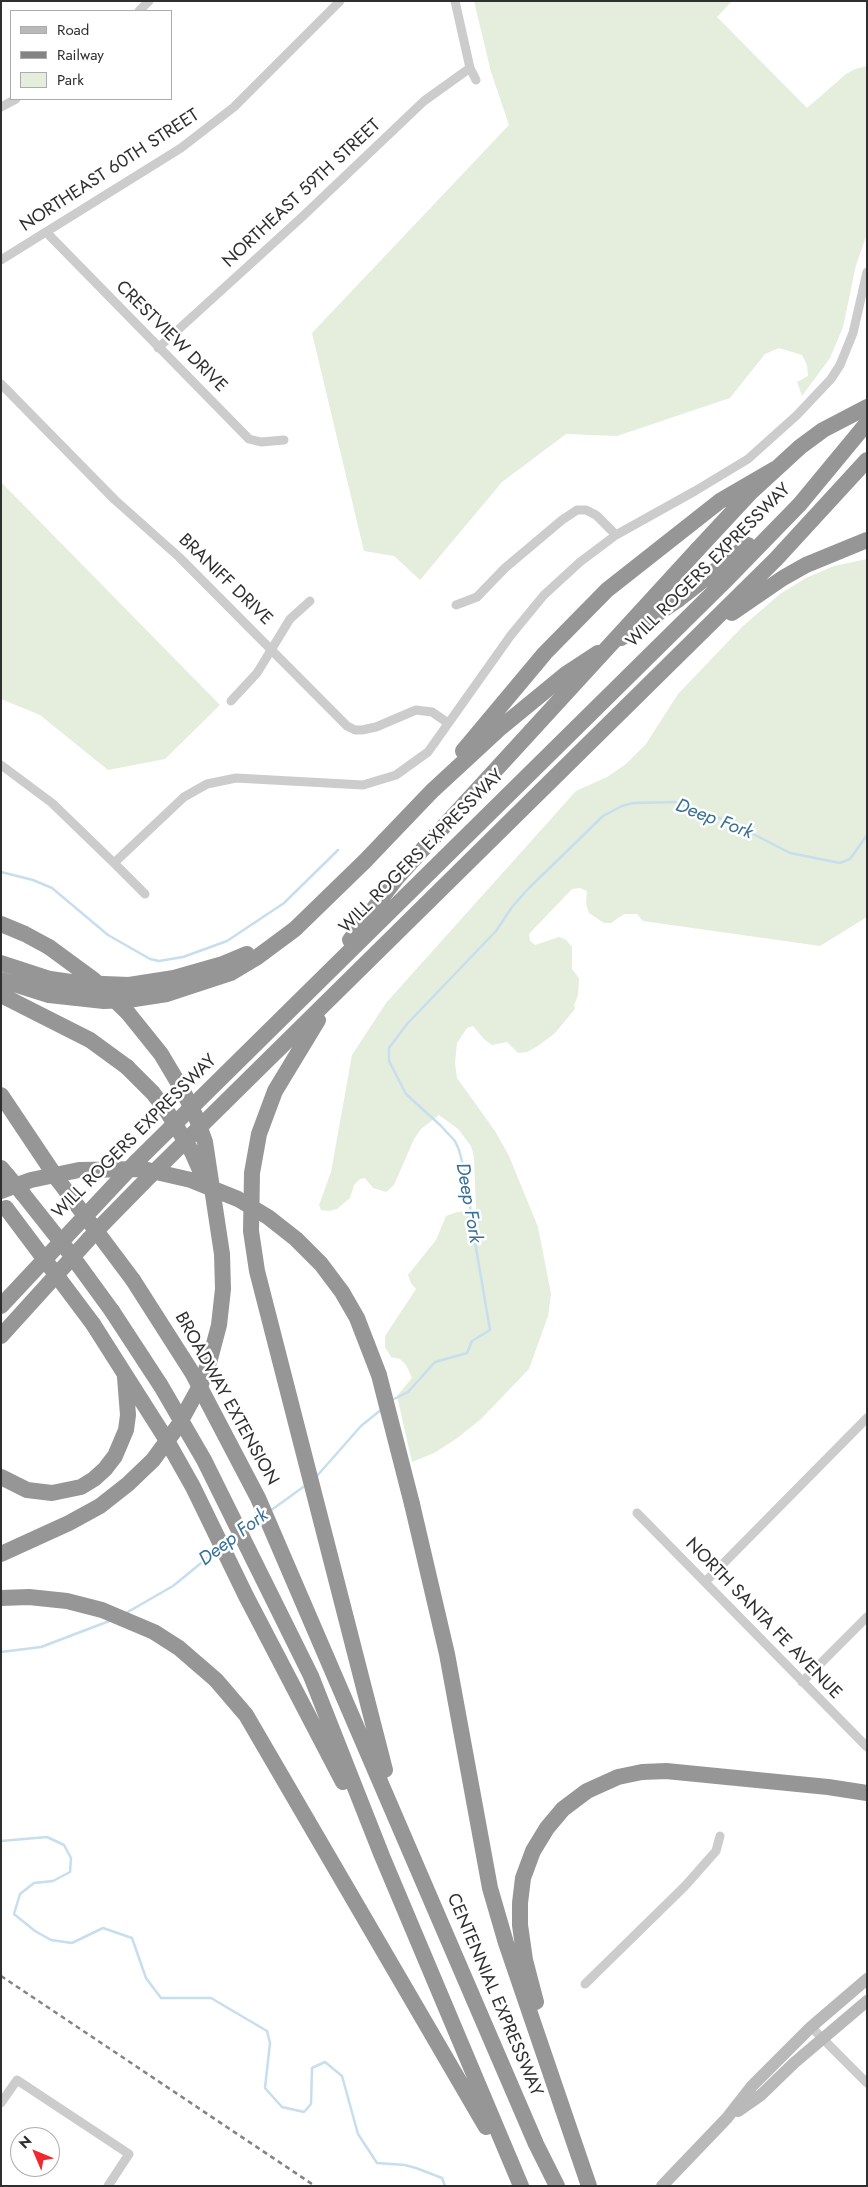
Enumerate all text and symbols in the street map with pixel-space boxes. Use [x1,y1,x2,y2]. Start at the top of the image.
legend [10,10,172,100]
text: Road [57,19,89,41]
text: Railway [57,44,104,66]
text: Park [57,69,84,91]
street label: NORTHEAST 60TH STREET [16,105,204,237]
street label: NORTHEAST 59TH STREET [219,115,385,273]
street label: CRESTVIEW DRIVE [111,277,231,397]
street label: WILL ROGERS EXPRESSWAY [622,479,796,653]
street label: BRANIFF DRIVE [174,530,276,630]
street label: WILL ROGERS EXPRESSWAY [335,765,509,939]
water label: Deep Fork [672,795,756,845]
street label: WILL ROGERS EXPRESSWAY [48,1050,222,1224]
water label: Deep Fork [450,1161,486,1245]
street label: BROADWAY EXTENSION [169,1309,283,1489]
water label: Deep Fork [195,1505,273,1571]
street label: NORTH SANTA FE AVENUE [680,1534,846,1704]
street label: CENTENNIAL EXPRESSWAY [441,1890,547,2100]
north arrow [10,2127,60,2177]
text: N [14,2131,36,2153]

